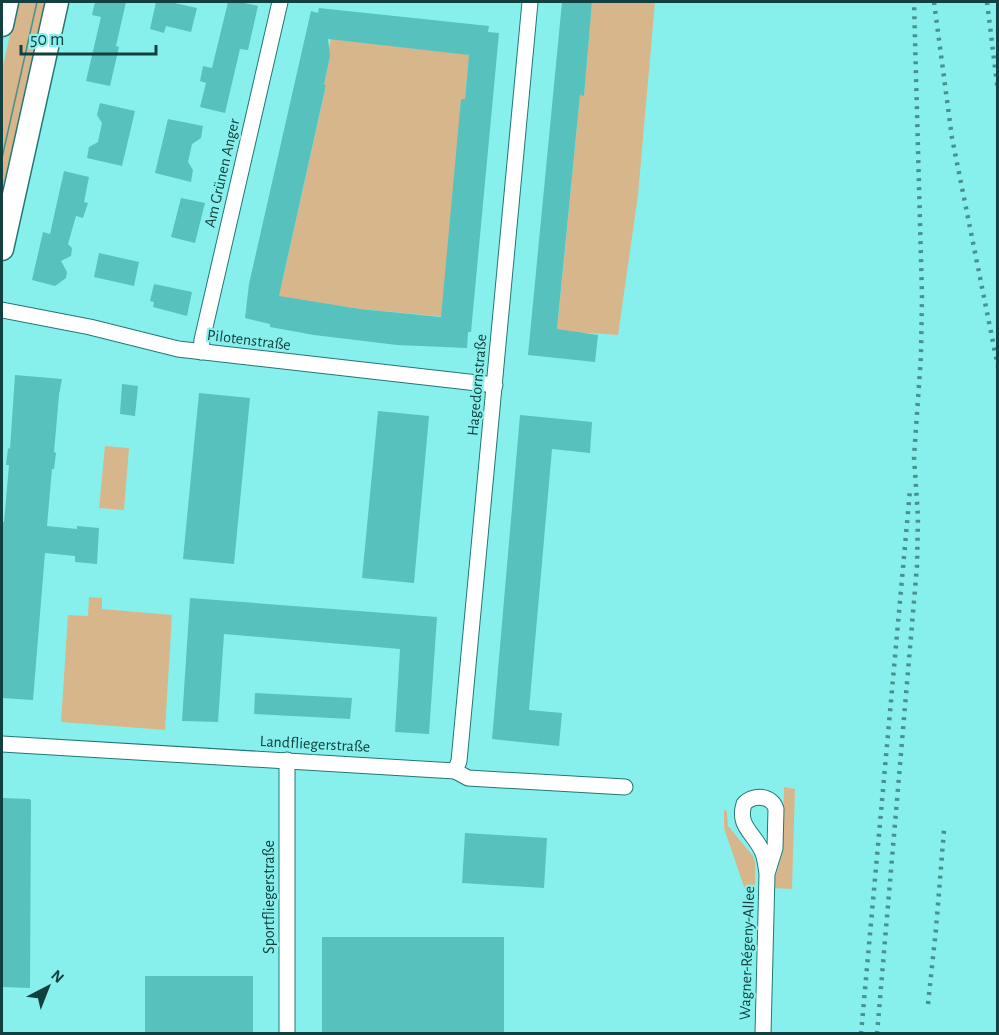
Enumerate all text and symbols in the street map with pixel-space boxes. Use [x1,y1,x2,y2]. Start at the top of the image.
scale bar [21,18,156,56]
text: 50 m [30,31,64,49]
street label: Am Grünen Anger [202,116,242,229]
street label: Pilotenstraße [206,327,292,353]
street label: Hagedornstraße [465,333,489,437]
street label: Landfliegerstraße [259,733,371,755]
street label: Sportfliegerstraße [261,840,277,954]
street label: Wagner-Régeny-Allee [737,886,758,1020]
north arrow [18,957,78,1017]
text: N [48,967,67,986]

